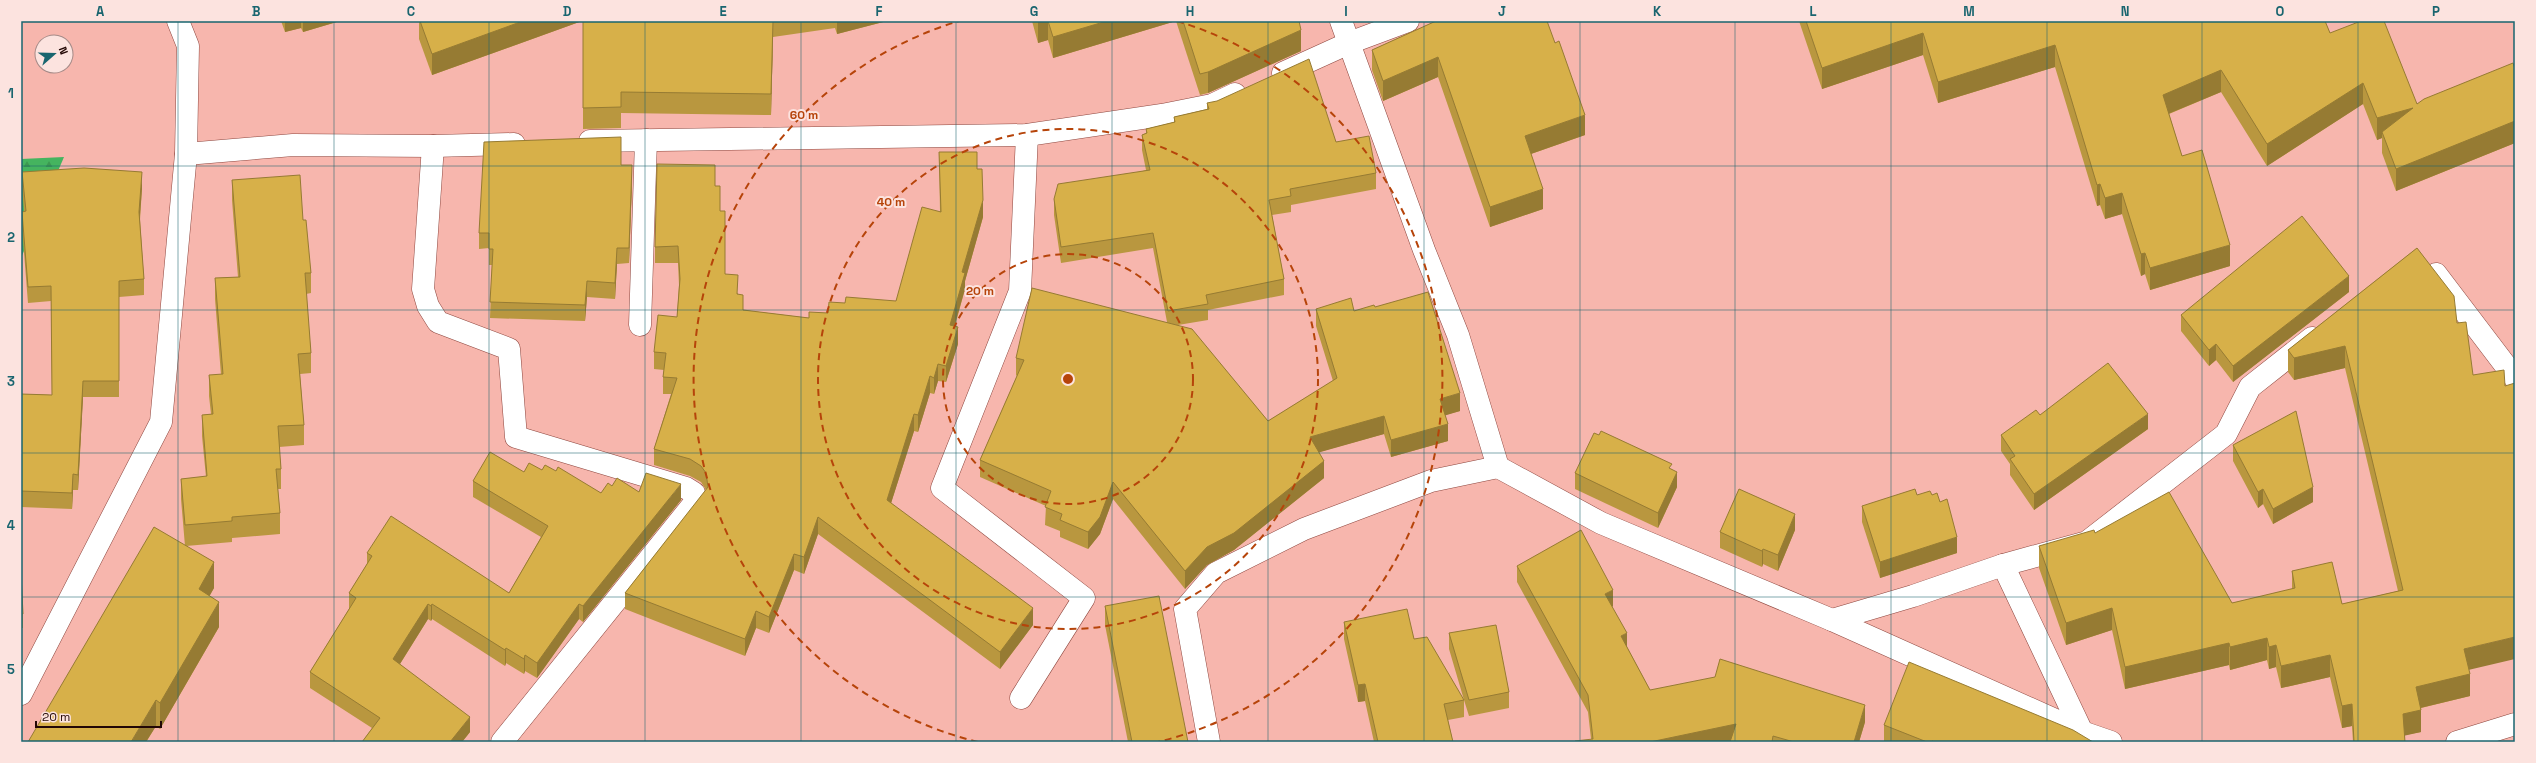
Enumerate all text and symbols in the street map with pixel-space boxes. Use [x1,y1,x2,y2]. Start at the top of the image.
text: A [96,3,105,20]
text: B [252,3,261,20]
text: C [407,3,415,20]
text: D [563,3,572,20]
text: E [719,3,727,20]
text: F [876,3,883,20]
text: G [1030,3,1038,20]
text: H [1186,3,1194,20]
text: I [1344,3,1348,20]
text: J [1498,3,1506,20]
text: K [1653,3,1662,20]
text: L [1809,3,1817,20]
text: M [1963,3,1975,20]
text: N [2121,3,2129,20]
text: O [2276,3,2285,20]
text: P [2432,3,2440,20]
north arrow [34,34,74,74]
text: N [56,45,71,56]
text: 1 [8,85,14,102]
text: 60 m [790,107,818,123]
text: 40 m [877,194,905,210]
text: 2 [7,229,15,246]
text: 20 m [966,283,994,299]
centre of rings [1061,372,1075,386]
text: 3 [7,373,15,390]
text: 4 [7,517,15,534]
text: 5 [7,661,15,678]
scale bar [36,703,161,729]
text: 20 m [42,709,70,725]

